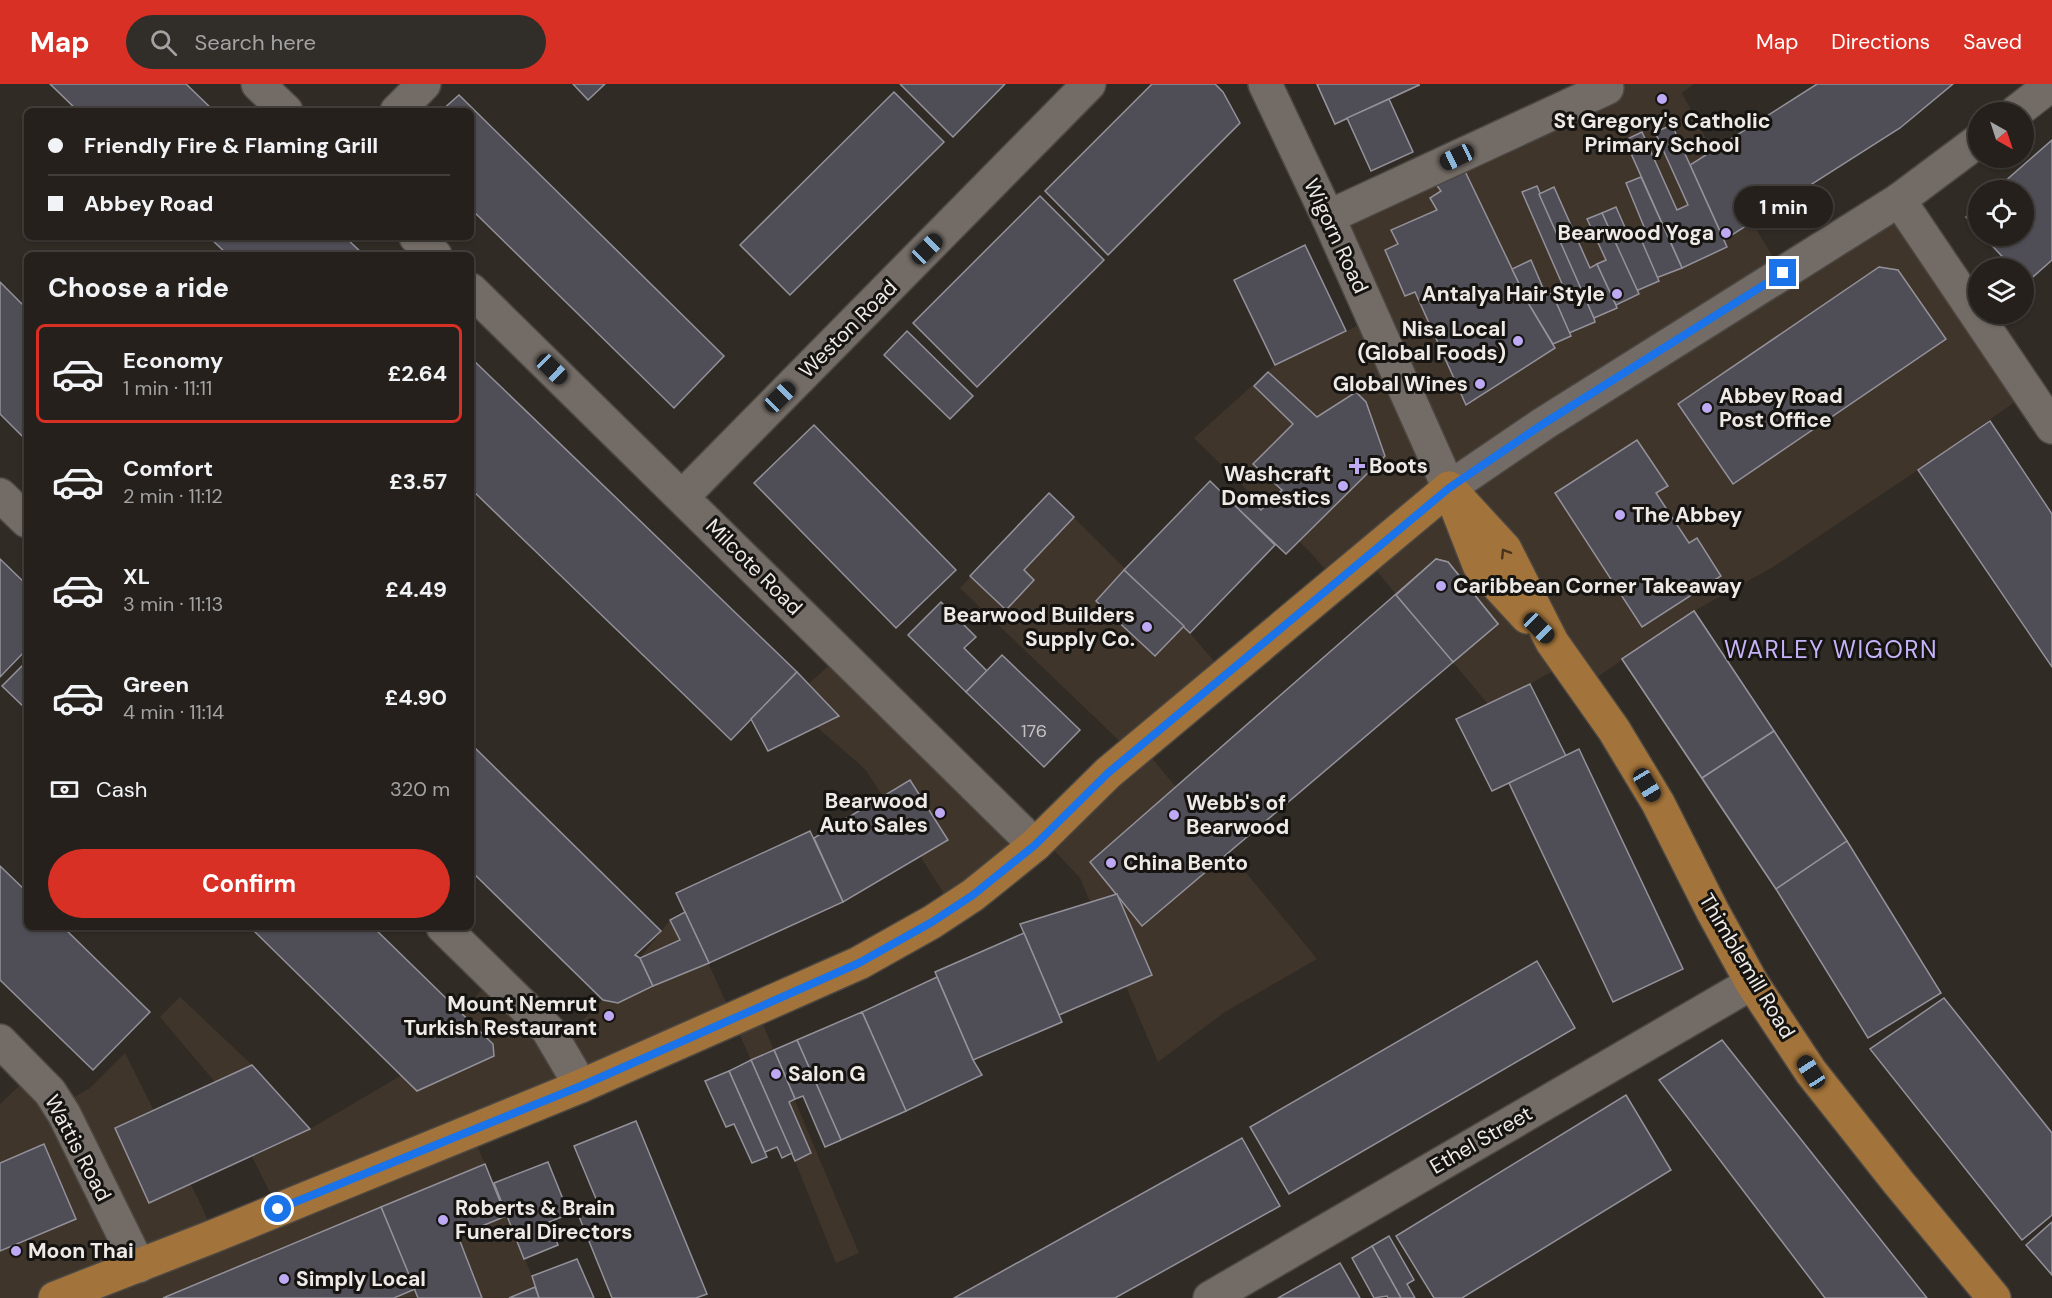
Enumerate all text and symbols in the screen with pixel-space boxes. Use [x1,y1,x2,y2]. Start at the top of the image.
search box [126,15,546,69]
text: Map [30,24,90,61]
icon: search [147,26,180,59]
text: Search here [195,28,316,57]
text: Map [1756,28,1798,56]
text: Directions [1831,28,1930,56]
text: Saved [1963,28,2022,56]
marker: St Gregory's Catholic Primary School [1655,92,1669,106]
north arrow [1968,102,2034,168]
map controls [1968,102,2034,324]
place label: St Gregory's Catholic Primary School [1554,107,1770,159]
text: Friendly Fire & Flaming Grill [84,131,378,160]
car [1437,141,1477,173]
street label: Wigorn Road [1297,174,1375,298]
button: locate [1968,180,2034,246]
callout: 1 min [1734,186,1832,228]
text: Abbey Road [84,189,214,218]
text: 1 min [1759,194,1808,220]
place label: Bearwood Yoga [1557,219,1714,247]
marker: Bearwood Yoga [1719,226,1733,240]
car [908,230,946,268]
button: layers [1968,258,2034,324]
route end [1769,259,1796,286]
text: Choose a ride [48,270,229,305]
street label: Weston Road [793,274,903,384]
place label: Antalya Hair Style [1422,280,1605,308]
marker: Antalya Hair Style [1610,287,1624,301]
place label: Nisa Local (Global Foods) [1357,315,1506,367]
marker: Nisa Local (Global Foods) [1511,334,1525,348]
text: Economy [123,346,223,375]
icon: car [51,347,105,401]
car [533,350,571,388]
text: £2.64 [387,359,447,388]
place label: Global Wines [1333,370,1468,398]
text: 1 min · 11:11 [123,375,212,401]
marker: Global Wines [1473,377,1487,391]
car [761,378,799,416]
place label: Abbey Road Post Office [1719,382,1843,434]
marker: Abbey Road Post Office [1700,401,1714,415]
place label: Boots [1369,452,1428,480]
text: Comfort [123,454,213,483]
icon: car [51,455,105,509]
marker: Boots [1350,459,1364,473]
place label: Washcraft Domestics [1221,460,1331,512]
text: £3.57 [389,467,447,496]
marker: Washcraft Domestics [1336,479,1350,493]
text: 2 min · 11:12 [123,483,223,509]
place label: The Abbey [1632,501,1743,529]
marker: The Abbey [1613,508,1627,522]
street label: Milcote Road [700,513,808,621]
one-way arrow [1501,549,1513,559]
text: XL [123,562,150,591]
icon: car [51,563,105,617]
place label: Caribbean Corner Takeaway [1453,572,1742,600]
text: £4.49 [385,575,447,604]
marker: Caribbean Corner Takeaway [1434,579,1448,593]
text: 3 min · 11:13 [123,591,223,617]
place label: Bearwood Builders Supply Co. [943,601,1135,653]
car [1520,609,1558,647]
marker: Bearwood Builders Supply Co. [1140,620,1154,634]
district label: WARLEY WIGORN [1724,634,1938,665]
text: Green [123,670,189,699]
icon: car [51,671,105,725]
text: £4.90 [385,683,447,712]
text: 4 min · 11:14 [123,699,224,725]
house number: 176 [1021,719,1047,743]
car [1630,765,1664,805]
icon: cash [48,773,81,806]
text: Cash [96,775,147,804]
text: 320 m [390,776,450,802]
place label: Bearwood Auto Sales [819,787,928,839]
place label: Webb's of Bearwood [1186,789,1289,841]
marker: Bearwood Auto Sales [933,806,947,820]
marker: Webb's of Bearwood [1167,808,1181,822]
button: Confirm [48,849,450,918]
place label: China Bento [1123,849,1248,877]
marker: China Bento [1104,856,1118,870]
street label: Thimblemill Road [1693,888,1801,1044]
place label: Mount Nemrut Turkish Restaurant [404,990,597,1042]
marker: Mount Nemrut Turkish Restaurant [602,1009,616,1023]
car [1794,1052,1828,1092]
place label: Salon G [788,1060,866,1088]
marker: Salon G [769,1067,783,1081]
street label: Wattis Road [38,1090,118,1206]
street label: Ethel Street [1425,1099,1537,1181]
place label: Roberts & Brain Funeral Directors [455,1194,632,1246]
route start [264,1195,291,1222]
marker: Roberts & Brain Funeral Directors [436,1213,450,1227]
place label: Moon Thai [28,1237,134,1265]
marker: Moon Thai [9,1244,23,1258]
place label: Simply Local [296,1265,426,1293]
marker: Simply Local [277,1272,291,1286]

